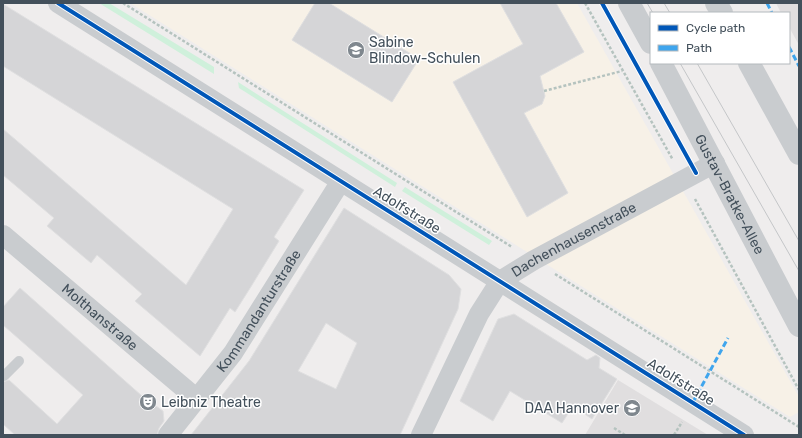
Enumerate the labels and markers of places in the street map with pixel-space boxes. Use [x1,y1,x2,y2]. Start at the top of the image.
place label: Sabine Blindow-Schulen [369,34,480,67]
school or university icon: Sabine Blindow-Schulen [346,40,366,60]
theatre icon: Leibniz Theatre [138,392,158,412]
place label: Leibniz Theatre [161,394,261,411]
school or university icon: DAA Hannover [622,398,642,418]
place label: DAA Hannover [525,400,620,417]

